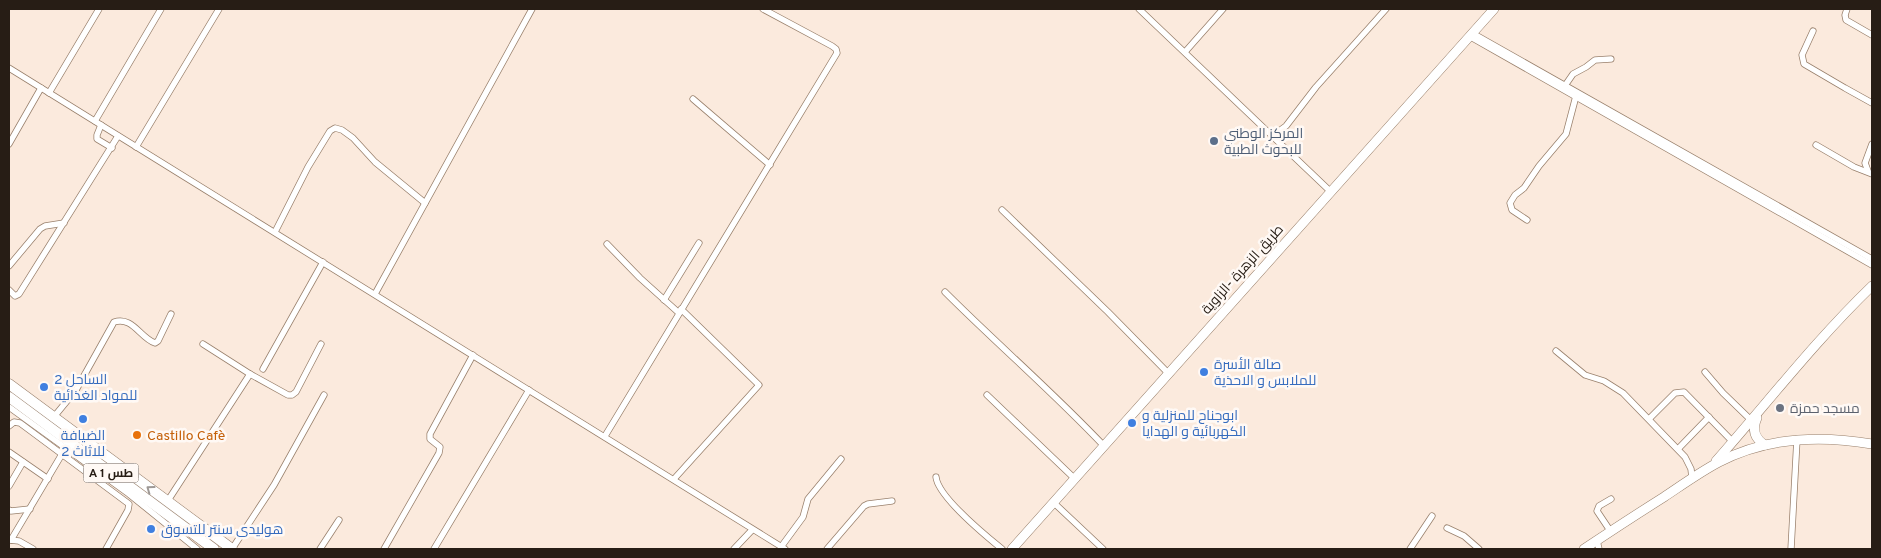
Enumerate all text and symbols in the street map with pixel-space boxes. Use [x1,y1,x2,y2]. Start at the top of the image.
place label: المركز الوطني للبحوث الطبية [1224,126,1303,159]
marker: المركز الوطني للبحوث الطبية [1208,135,1220,147]
street label: طريق الزهرة -الزاوية [1198,222,1288,318]
place label: صالة الأسرة للملابس و الاحذية [1214,357,1316,390]
marker: صالة الأسرة للملابس و الاحذية [1198,366,1210,378]
place label: الساحل 2 للمواد الغذائية [54,372,137,405]
marker: الساحل 2 للمواد الغذائية [38,381,50,393]
place label: مسجد حمزة [1790,401,1860,418]
marker: مسجد حمزة [1774,402,1786,414]
place label: ابوجناح للمنزلية و الكهربائية و الهدايا [1142,408,1246,441]
marker: الضيافة 2 للاثاث [77,413,89,425]
marker: ابوجناح للمنزلية و الكهربائية و الهدايا [1126,417,1138,429]
place label: الضيافة 2 للاثاث [61,428,105,461]
place label: Castillo Cafè [147,428,225,445]
marker: Castillo Cafè [131,429,143,441]
road number: A 1 طس [84,463,138,482]
one-way arrow [147,486,156,495]
place label: هوليدى سنتر للتسوق [161,522,283,539]
marker: هوليدى سنتر للتسوق [145,523,157,535]

